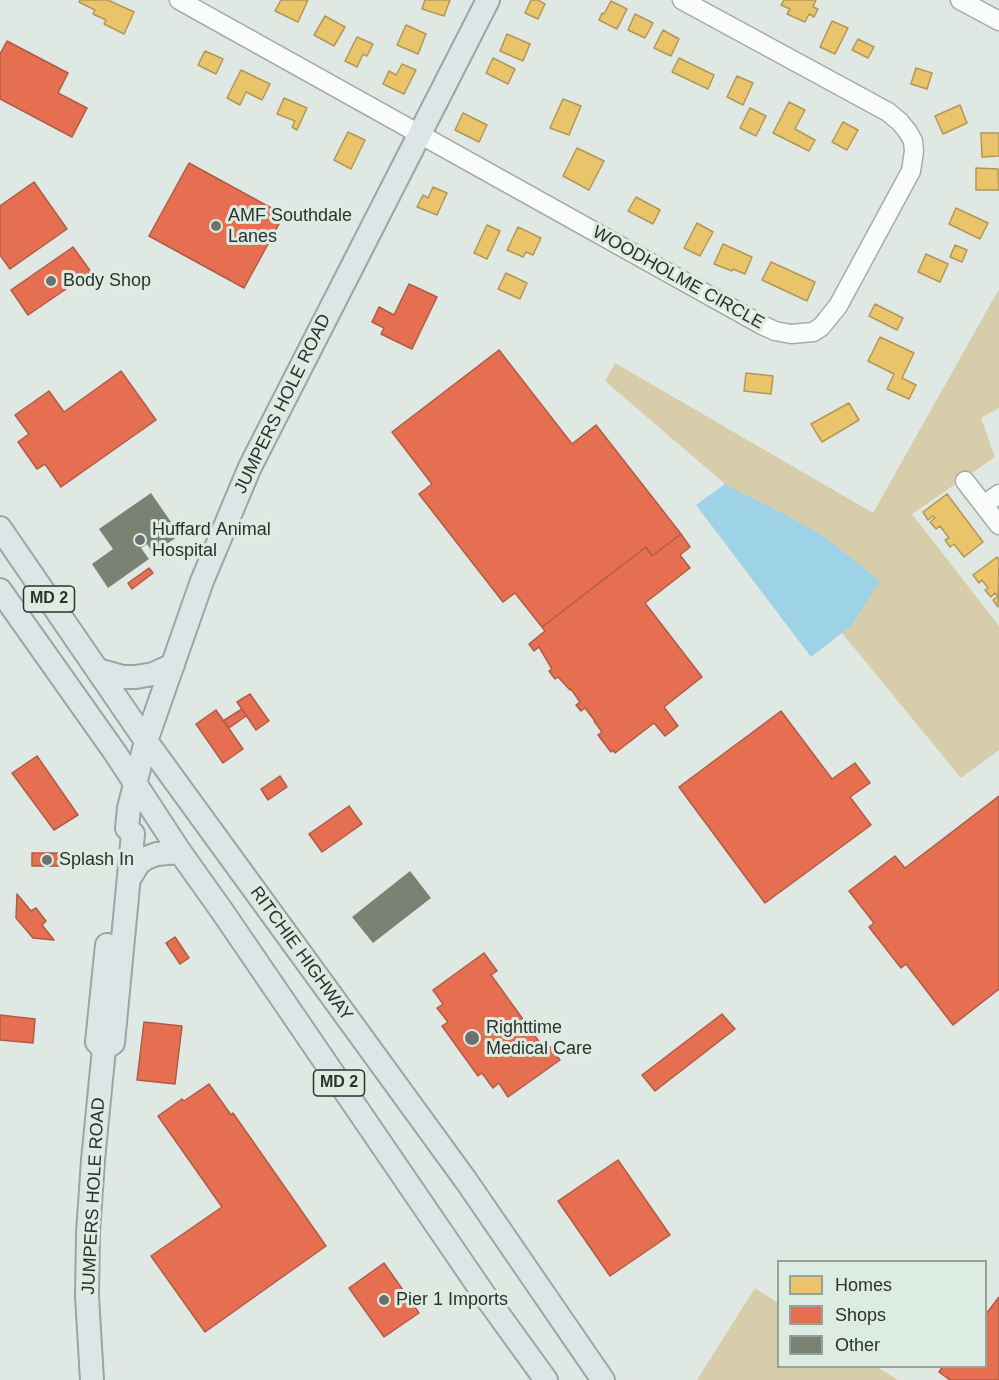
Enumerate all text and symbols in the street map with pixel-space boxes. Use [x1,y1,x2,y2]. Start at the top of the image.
place label: AMF Southdale Lanes [228,205,352,248]
marker: AMF Southdale Lanes [209,219,223,233]
street label: WOODHOLME CIRCLE [588,222,768,334]
place label: Body Shop [63,270,151,292]
marker: Body Shop [44,274,58,288]
street label: JUMPERS HOLE ROAD [230,311,336,497]
place label: Huffard Animal Hospital [152,519,271,562]
marker: Huffard Animal Hospital [133,533,147,547]
road number: MD 2 [23,586,74,612]
place label: Splash In [59,849,134,871]
marker: Splash In [40,853,54,867]
street label: RITCHIE HIGHWAY [245,883,357,1025]
place label: Righttime Medical Care [486,1017,592,1060]
marker: Righttime Medical Care [463,1029,481,1047]
road number: MD 2 [314,1070,364,1096]
street label: JUMPERS HOLE ROAD [78,1097,110,1295]
legend [777,1260,987,1368]
text: Homes [835,1275,892,1295]
place label: Pier 1 Imports [396,1289,508,1311]
marker: Pier 1 Imports [377,1293,391,1307]
text: Shops [835,1305,886,1325]
text: Other [835,1335,880,1355]

